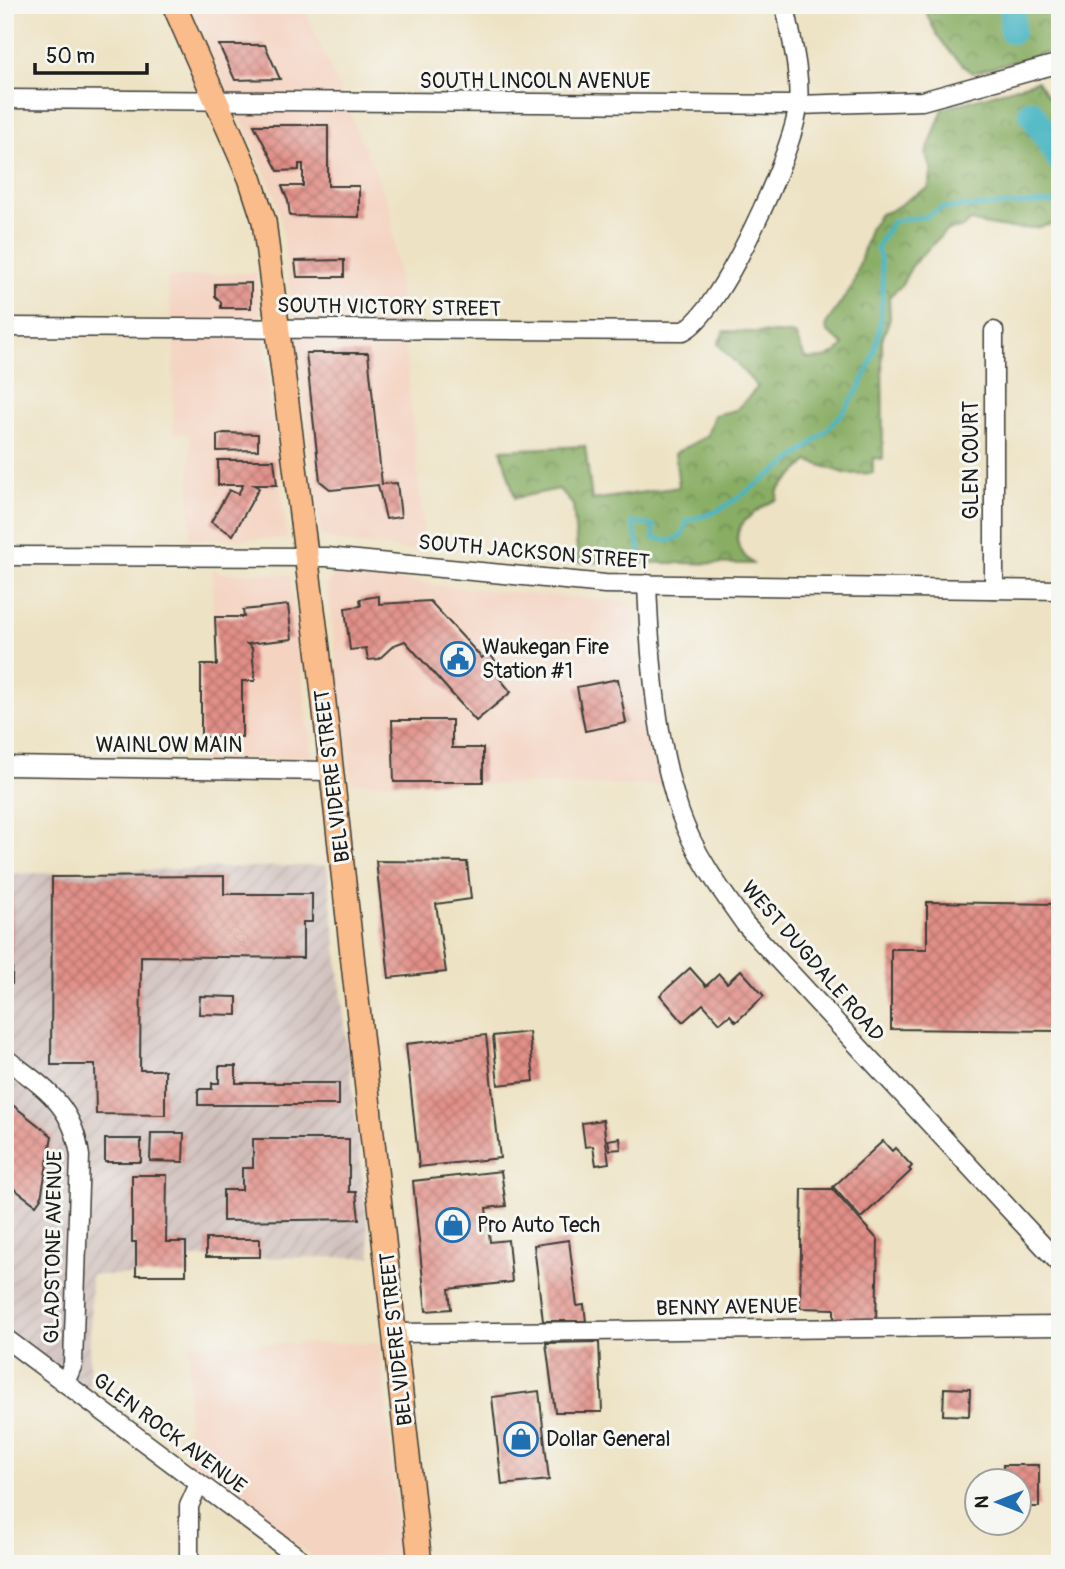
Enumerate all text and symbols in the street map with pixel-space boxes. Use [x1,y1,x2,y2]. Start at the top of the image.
scale bar [35,32,147,76]
text: 50 m [46,43,95,70]
street label: SOUTH LINCOLN AVENUE [420,68,650,95]
street label: SOUTH VICTORY STREET [277,292,502,323]
street label: GLEN COURT [958,400,985,520]
street label: SOUTH JACKSON STREET [417,529,651,576]
place label: Waukegan Fire Station #1 [482,634,610,685]
public building icon: Waukegan Fire Station #1 [439,640,477,678]
street label: BELVIDERE STREET [308,687,357,864]
street label: WAINLOW MAIN [96,732,242,759]
street label: WEST DUGDALE ROAD [735,875,890,1047]
street label: GLADSTONE AVENUE [38,1150,69,1344]
shop icon: Pro Auto Tech [434,1206,472,1244]
place label: Pro Auto Tech [477,1212,600,1239]
street label: BELVIDERE STREET [374,1250,419,1427]
street label: BENNY AVENUE [656,1293,798,1322]
street label: GLEN ROCK AVENUE [88,1367,252,1500]
shop icon: Dollar General [502,1420,540,1458]
place label: Dollar General [546,1426,671,1453]
north arrow [964,1468,1034,1538]
text: N [970,1495,994,1508]

